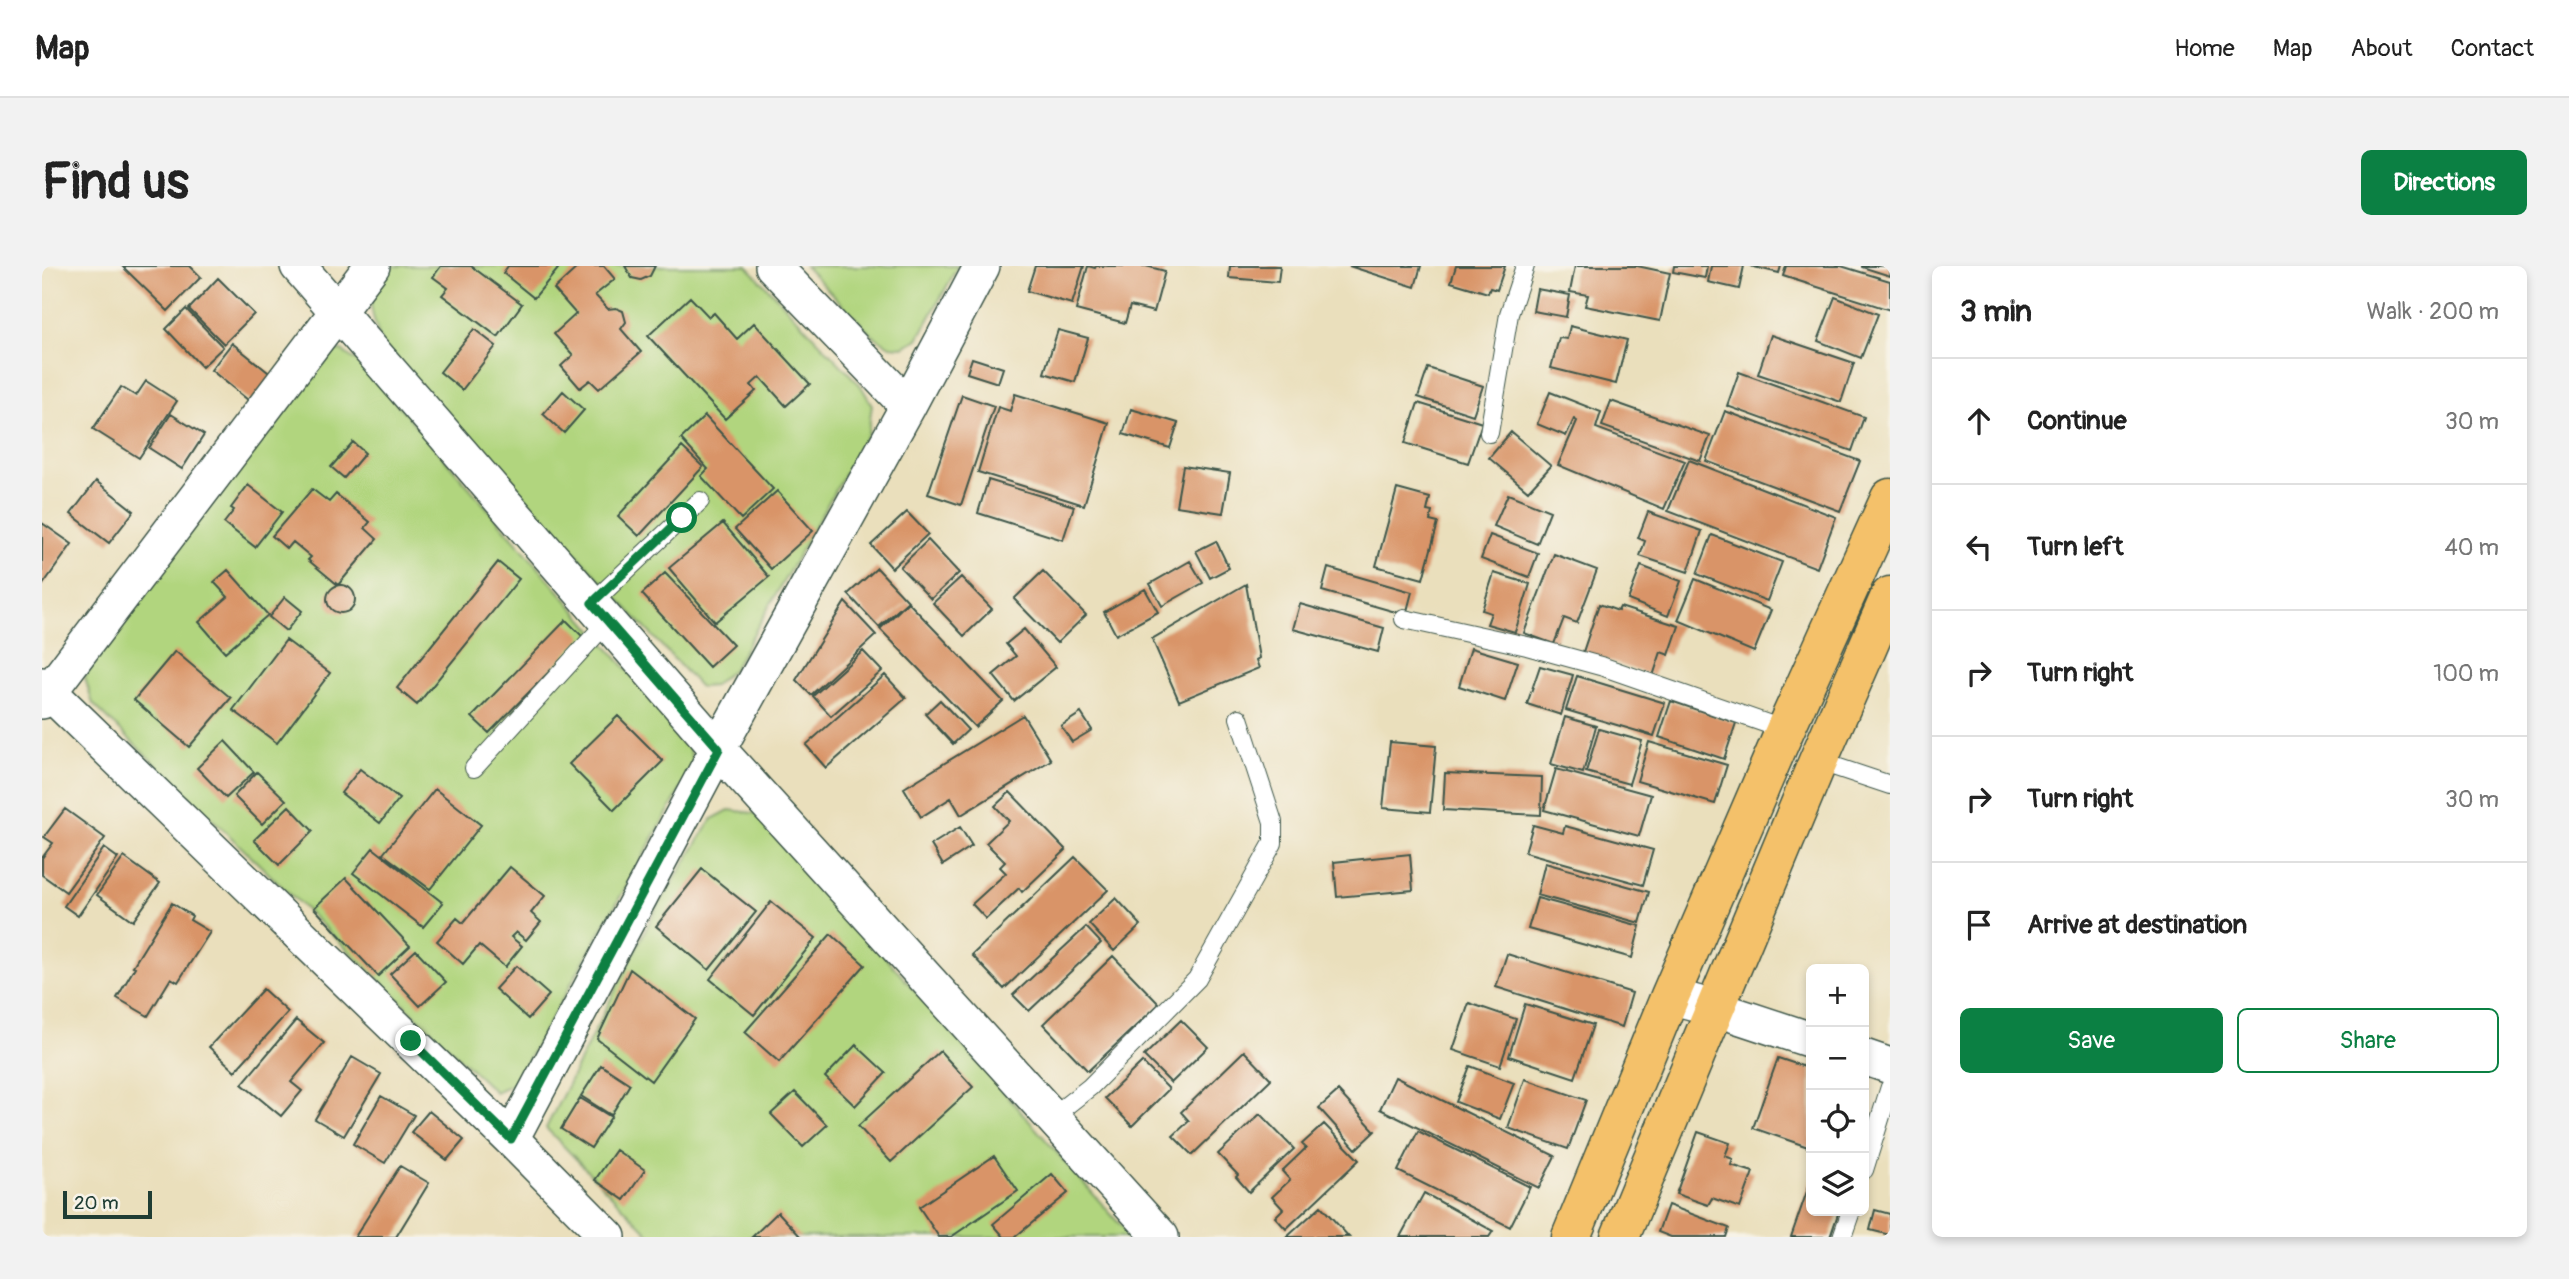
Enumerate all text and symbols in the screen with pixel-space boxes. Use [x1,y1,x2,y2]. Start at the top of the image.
text: Map [35,28,90,69]
text: Home [2174,34,2235,63]
text: Map [2273,34,2313,63]
text: About [2351,34,2413,63]
text: Contact [2451,34,2534,63]
button: Directions [2361,150,2527,215]
text: Find us [42,152,189,213]
text: 3 min [1960,293,2032,330]
text: Walk · 200 m [2366,297,2499,326]
icon: ahead [1960,402,1998,440]
text: Continue [2027,405,2127,437]
text: 30 m [2445,407,2499,436]
route start [666,502,697,533]
icon: left [1960,528,1998,566]
text: Turn left [2027,531,2123,563]
text: 40 m [2445,533,2499,562]
icon: right [1960,654,1998,692]
text: Turn right [2027,657,2133,689]
text: 100 m [2433,659,2499,688]
icon: right [1960,780,1998,818]
text: Turn right [2027,783,2133,815]
text: 30 m [2445,785,2499,814]
icon: arrive [1960,906,1998,944]
text: Arrive at destination [2027,909,2247,941]
map controls [1806,964,1869,1216]
button: + [1806,964,1869,1027]
button: Save [1960,1008,2223,1073]
button: Share [2237,1008,2499,1073]
route end [395,1025,426,1056]
button: − [1806,1027,1869,1090]
button: locate [1806,1090,1869,1153]
button: layers [1806,1153,1869,1216]
scale bar [63,1188,152,1220]
text: 20 m [74,1191,119,1215]

